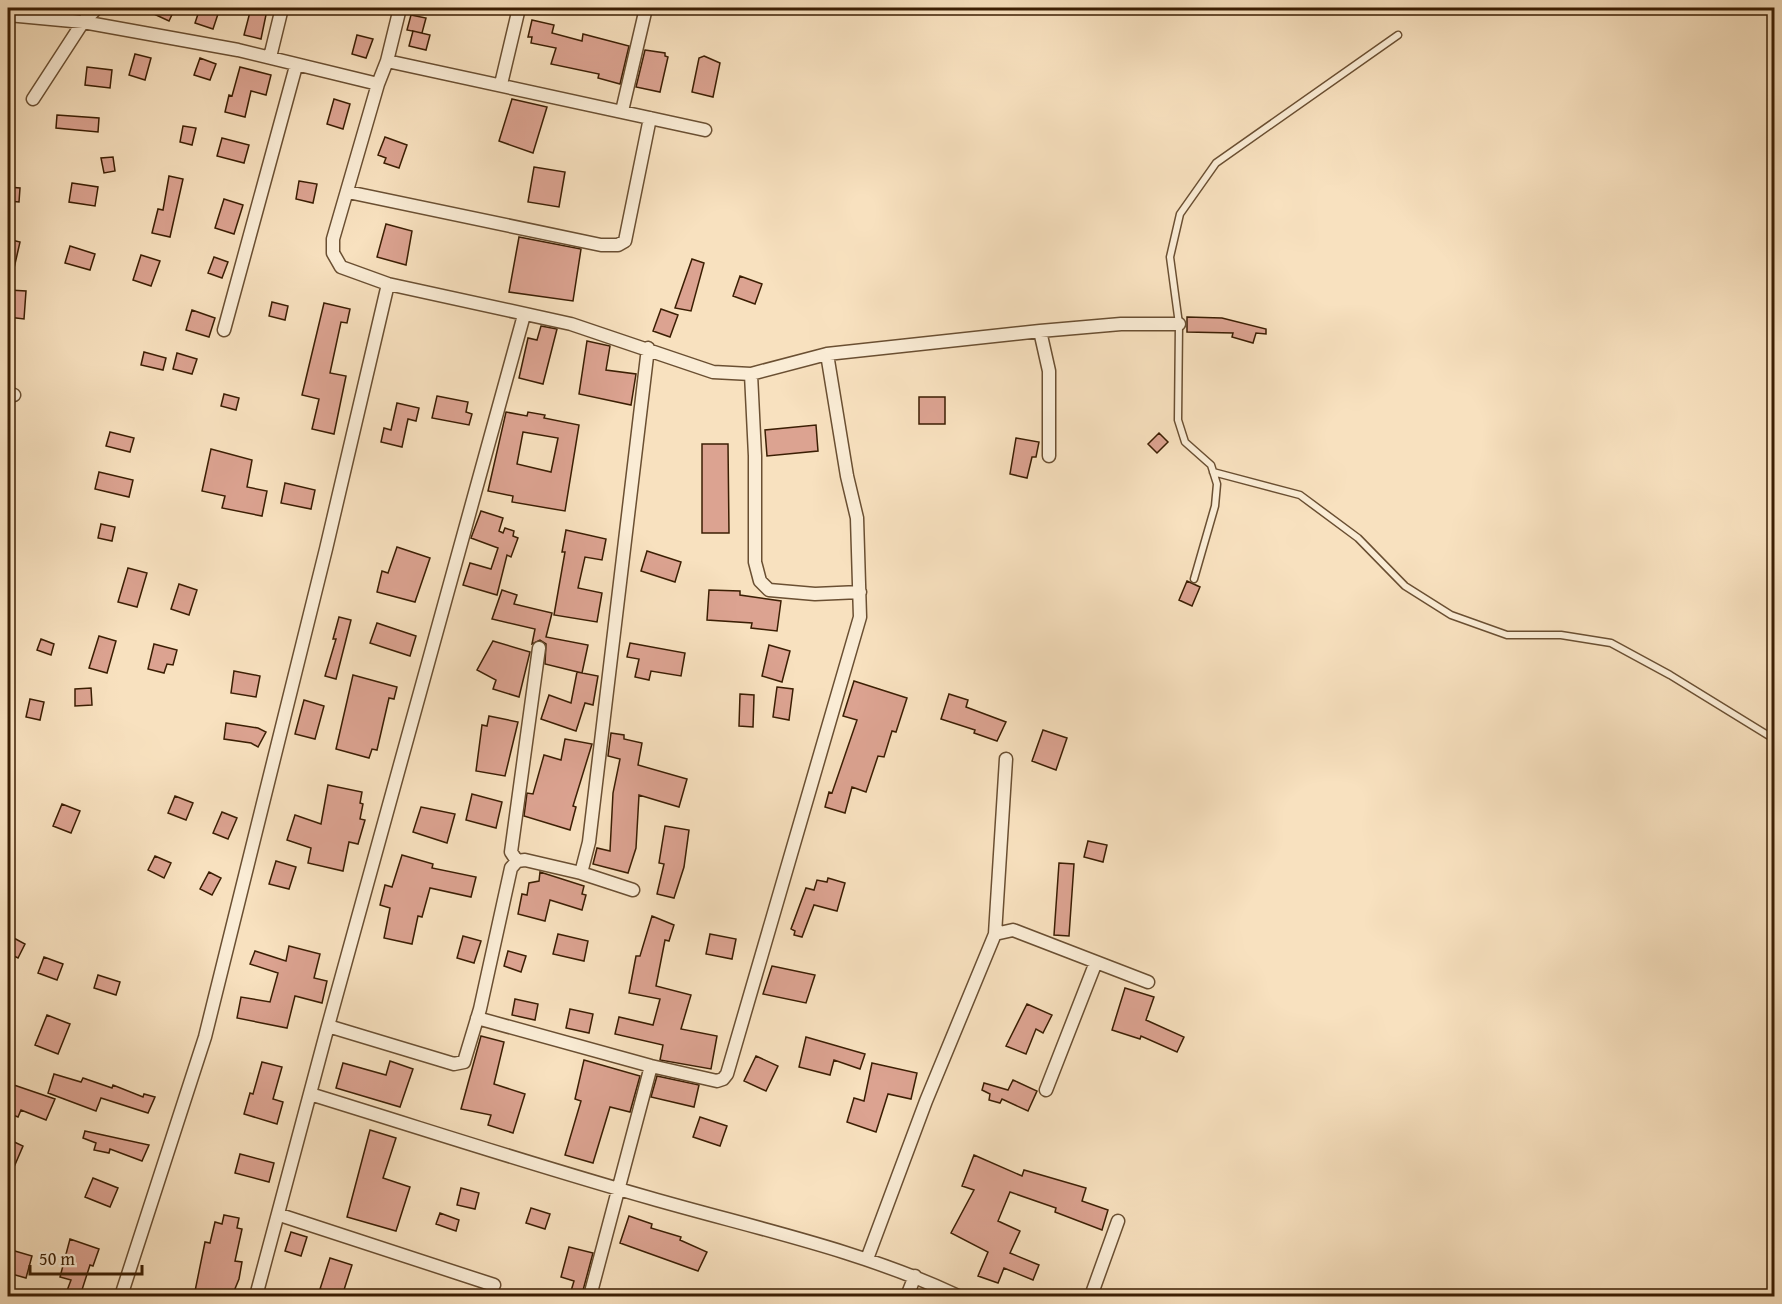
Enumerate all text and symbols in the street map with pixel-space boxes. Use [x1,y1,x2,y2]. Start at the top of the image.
scale bar [30,1238,142,1276]
text: 50 m [39,1245,75,1272]

